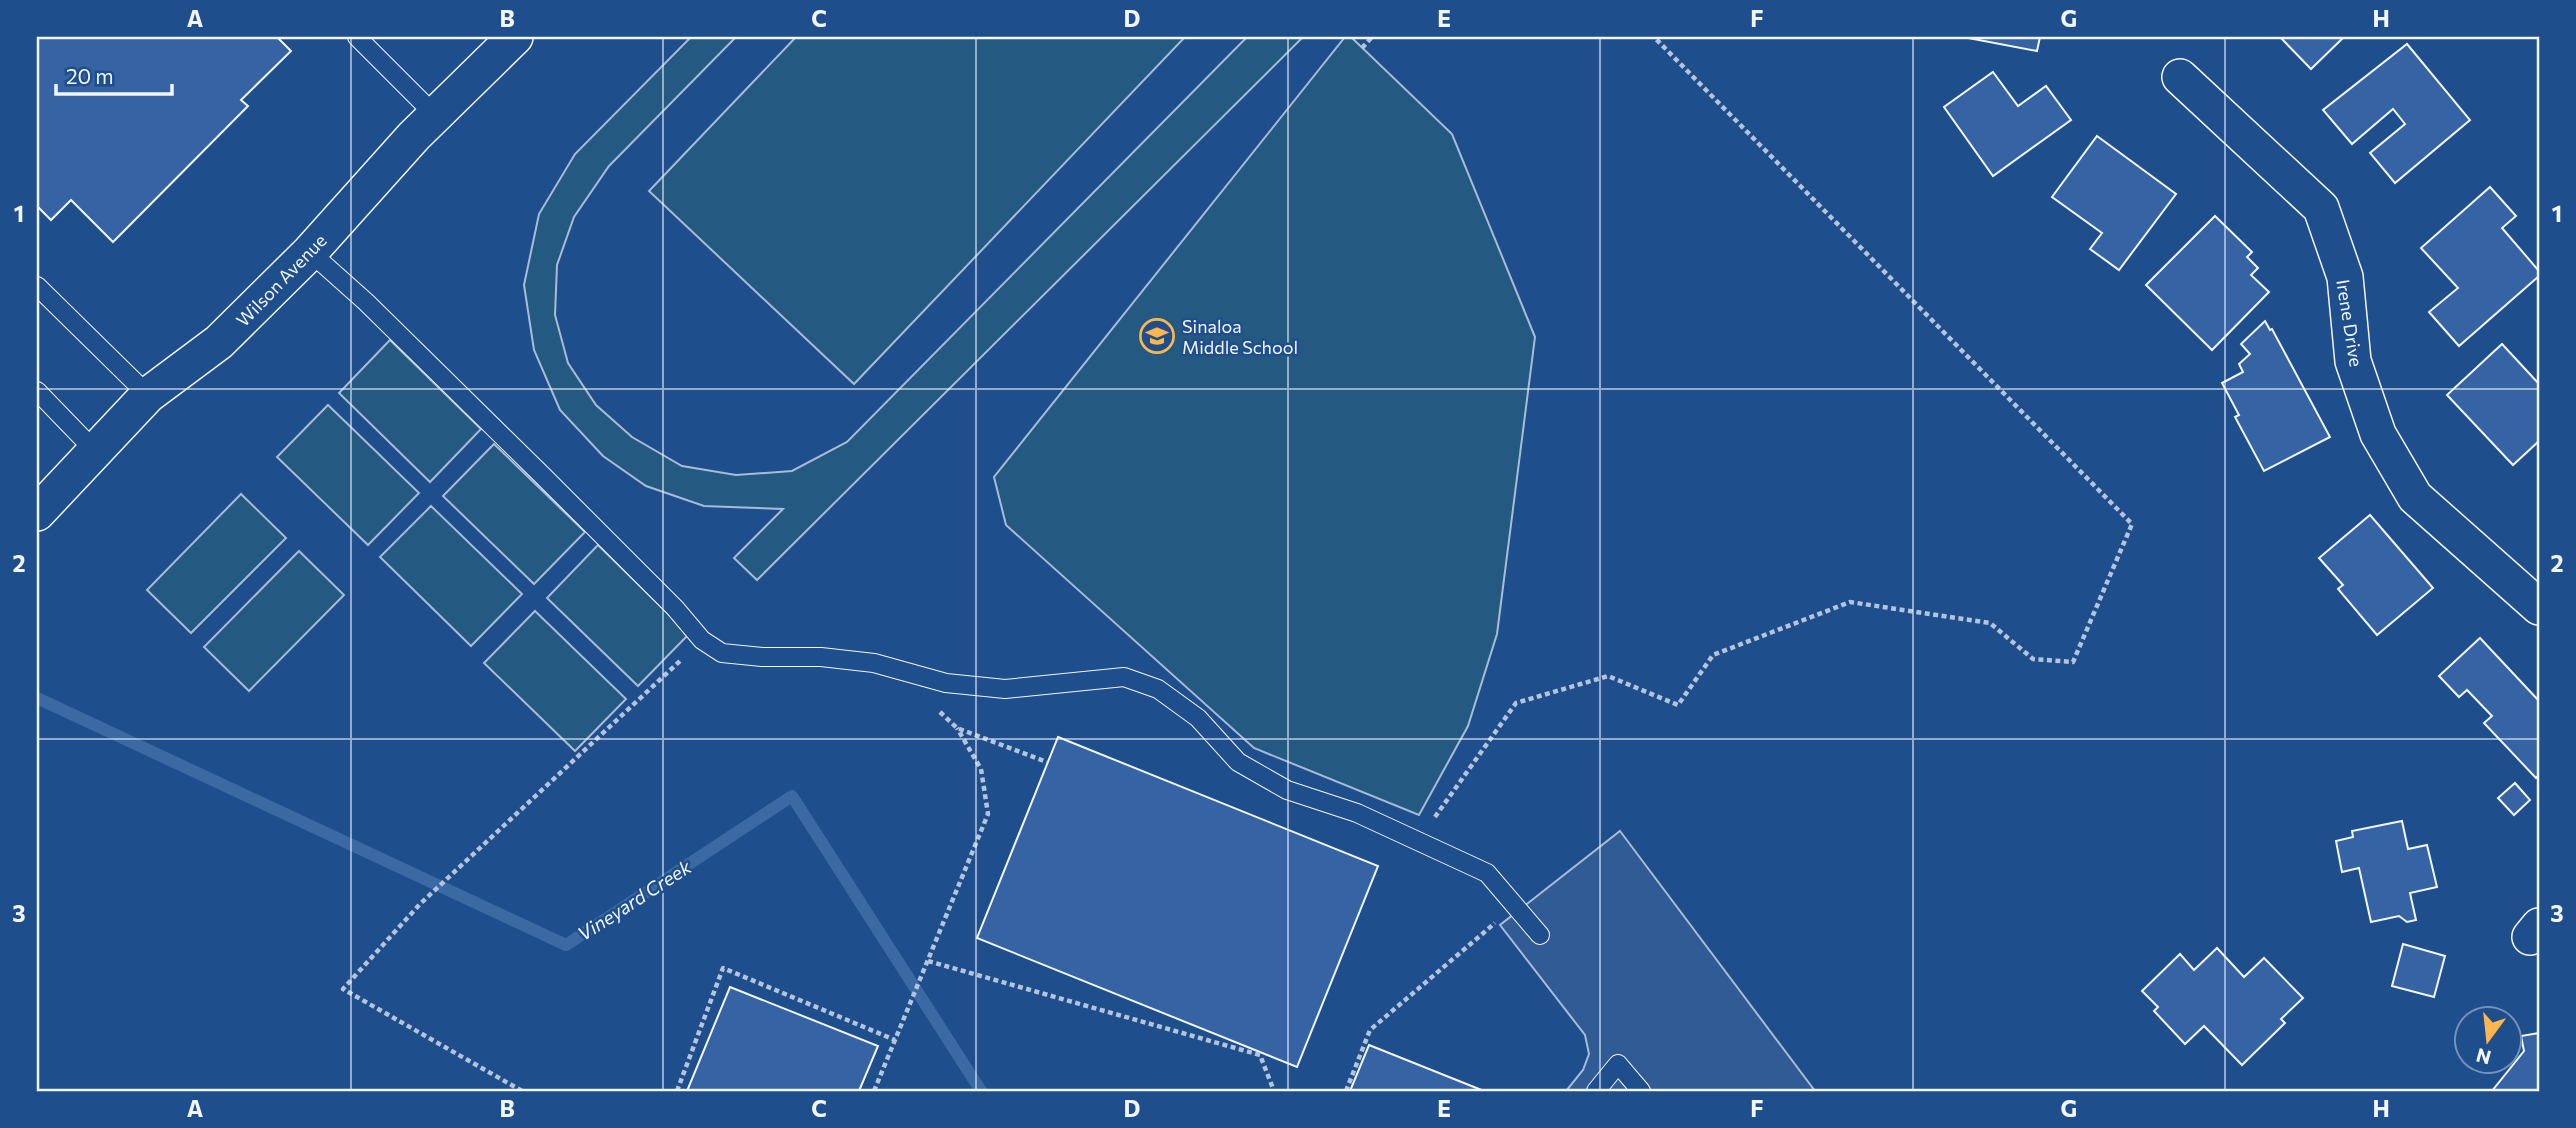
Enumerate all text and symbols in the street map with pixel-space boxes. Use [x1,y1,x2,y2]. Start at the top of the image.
text: A [187,4,204,32]
text: B [499,4,515,32]
text: C [811,4,827,32]
text: D [1124,4,1141,32]
text: E [1437,4,1451,32]
text: F [1750,4,1764,32]
text: G [2061,4,2077,32]
text: H [2372,4,2390,32]
scale bar [56,52,172,96]
text: 20 m [66,63,114,88]
text: 1 [14,199,24,227]
text: 1 [2552,199,2562,227]
street label: Wilson Avenue [231,229,331,331]
street label: Irene Drive [2332,278,2368,368]
place label: Sinaloa Middle School [1182,315,1298,358]
school or university icon: Sinaloa Middle School [1138,317,1176,355]
text: 2 [12,549,26,577]
text: 2 [2550,549,2564,577]
water label: Vineyard Creek [573,854,696,945]
text: 3 [12,899,26,927]
text: 3 [2550,899,2564,927]
north arrow [2454,1006,2524,1076]
text: N [2474,1044,2493,1070]
text: A [187,1094,204,1122]
text: B [499,1094,515,1122]
text: C [811,1094,827,1122]
text: D [1124,1094,1141,1122]
text: E [1437,1094,1451,1122]
text: F [1750,1094,1764,1122]
text: G [2061,1094,2077,1122]
text: H [2372,1094,2390,1122]

